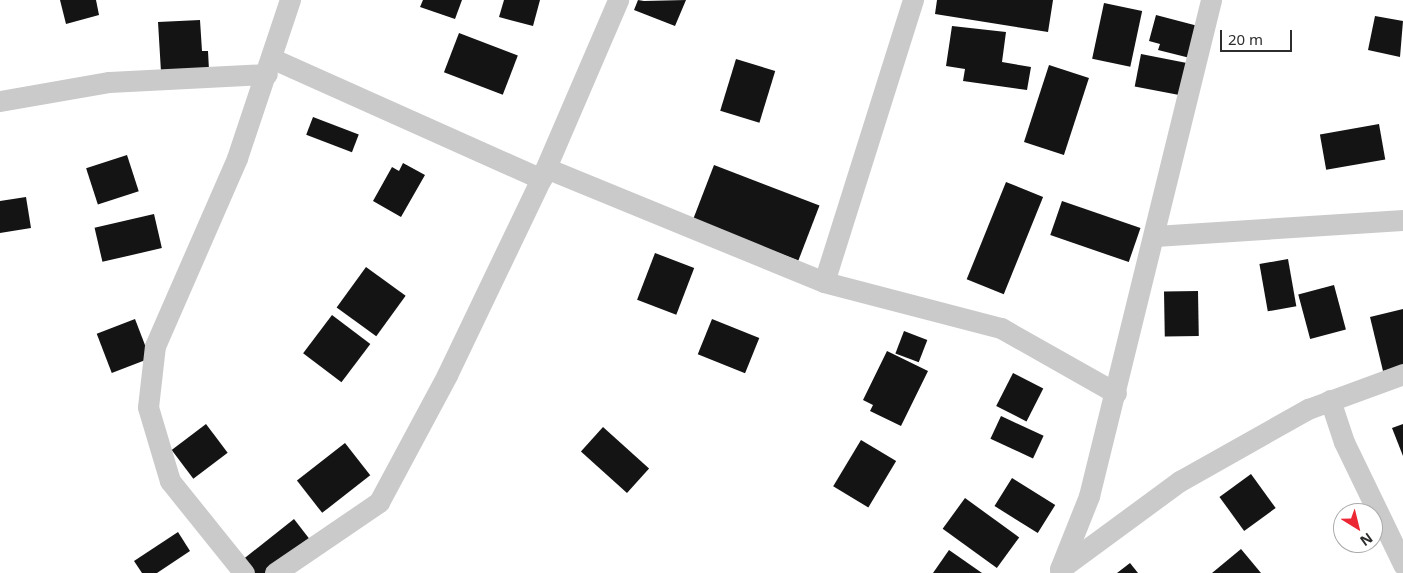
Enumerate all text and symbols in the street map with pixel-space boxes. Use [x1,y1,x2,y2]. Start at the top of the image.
scale bar [1223,20,1296,52]
text: 20 m [1228,29,1263,49]
north arrow [1333,503,1383,553]
text: N [1356,529,1377,551]

